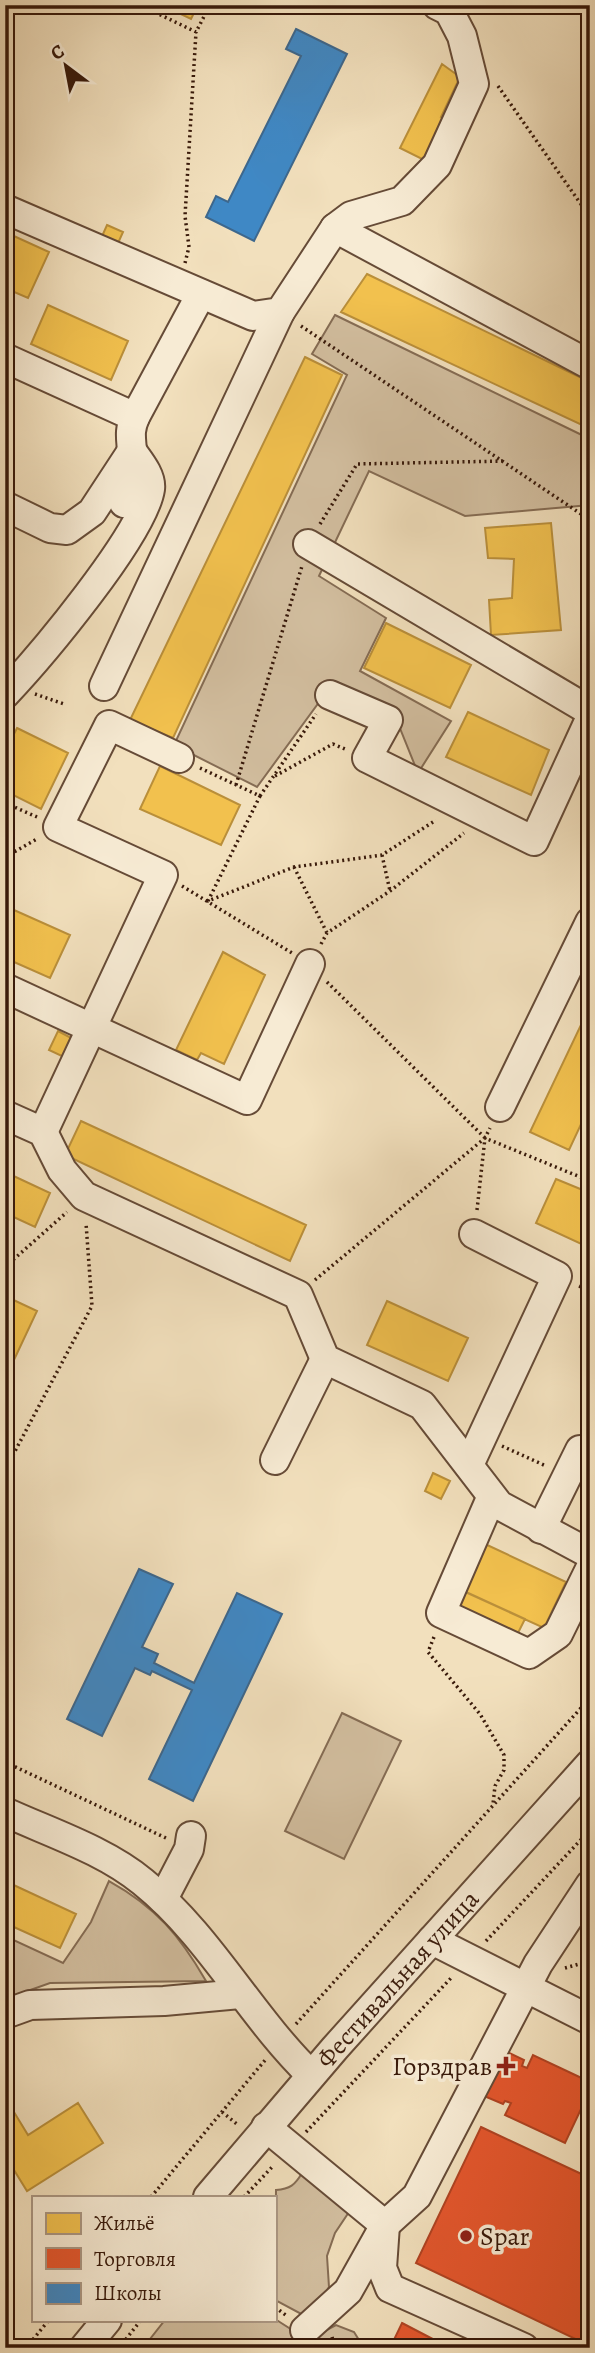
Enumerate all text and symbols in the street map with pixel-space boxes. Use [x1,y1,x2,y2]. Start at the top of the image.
north arrow [32,32,102,102]
text: С [46,38,69,67]
street label: Фестивальная улица [308,1882,487,2075]
place label: Горздрав [392,2049,492,2084]
marker: Горздрав [498,2058,514,2074]
legend [32,2196,276,2322]
text: Жильё [94,2209,155,2237]
place label: Spar [480,2219,530,2254]
marker: Spar [458,2228,474,2244]
text: Торговля [94,2245,176,2273]
text: Школы [94,2279,162,2307]

